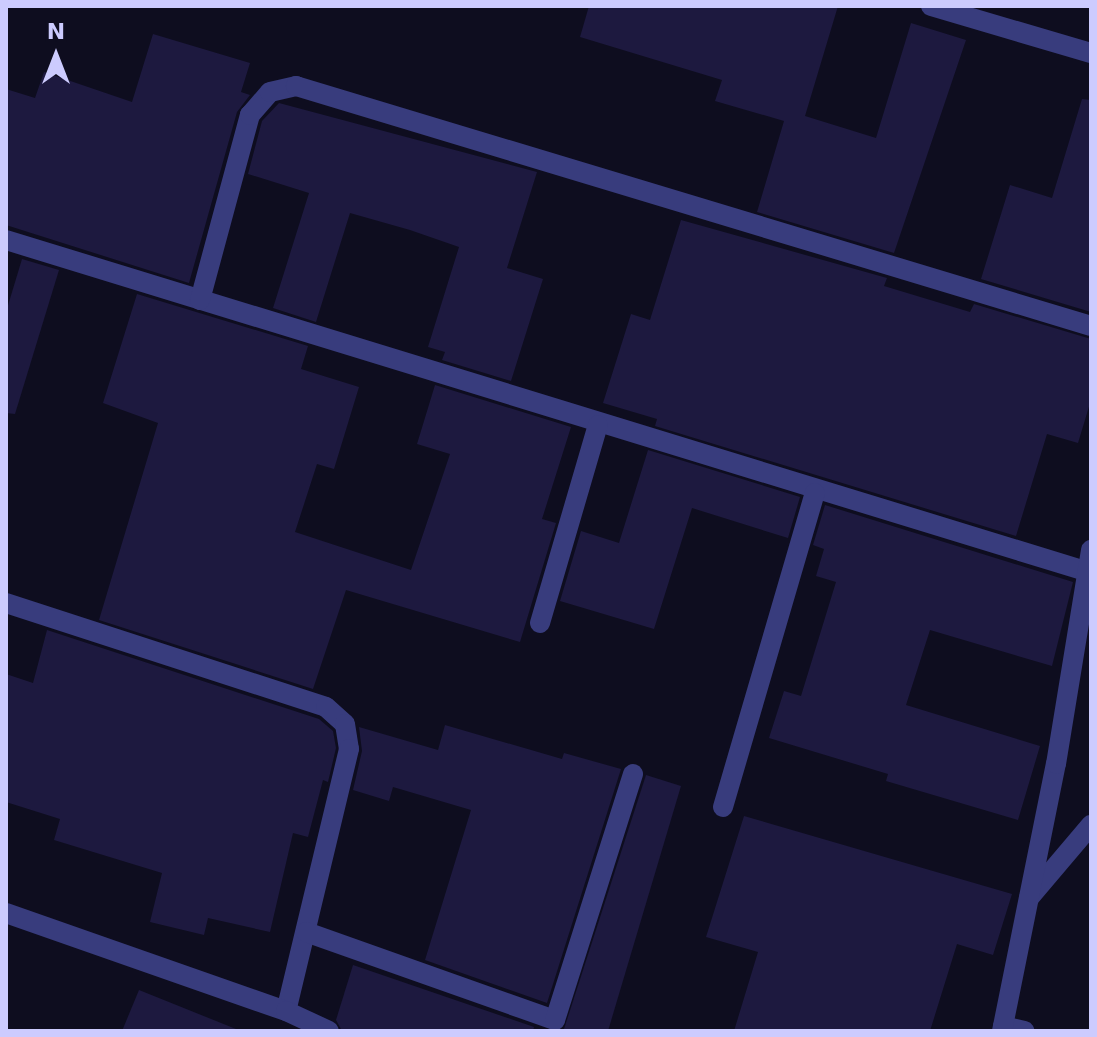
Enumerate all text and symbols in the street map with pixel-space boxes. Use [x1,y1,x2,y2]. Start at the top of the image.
north arrow [16,16,96,96]
text: N [47,19,65,44]

